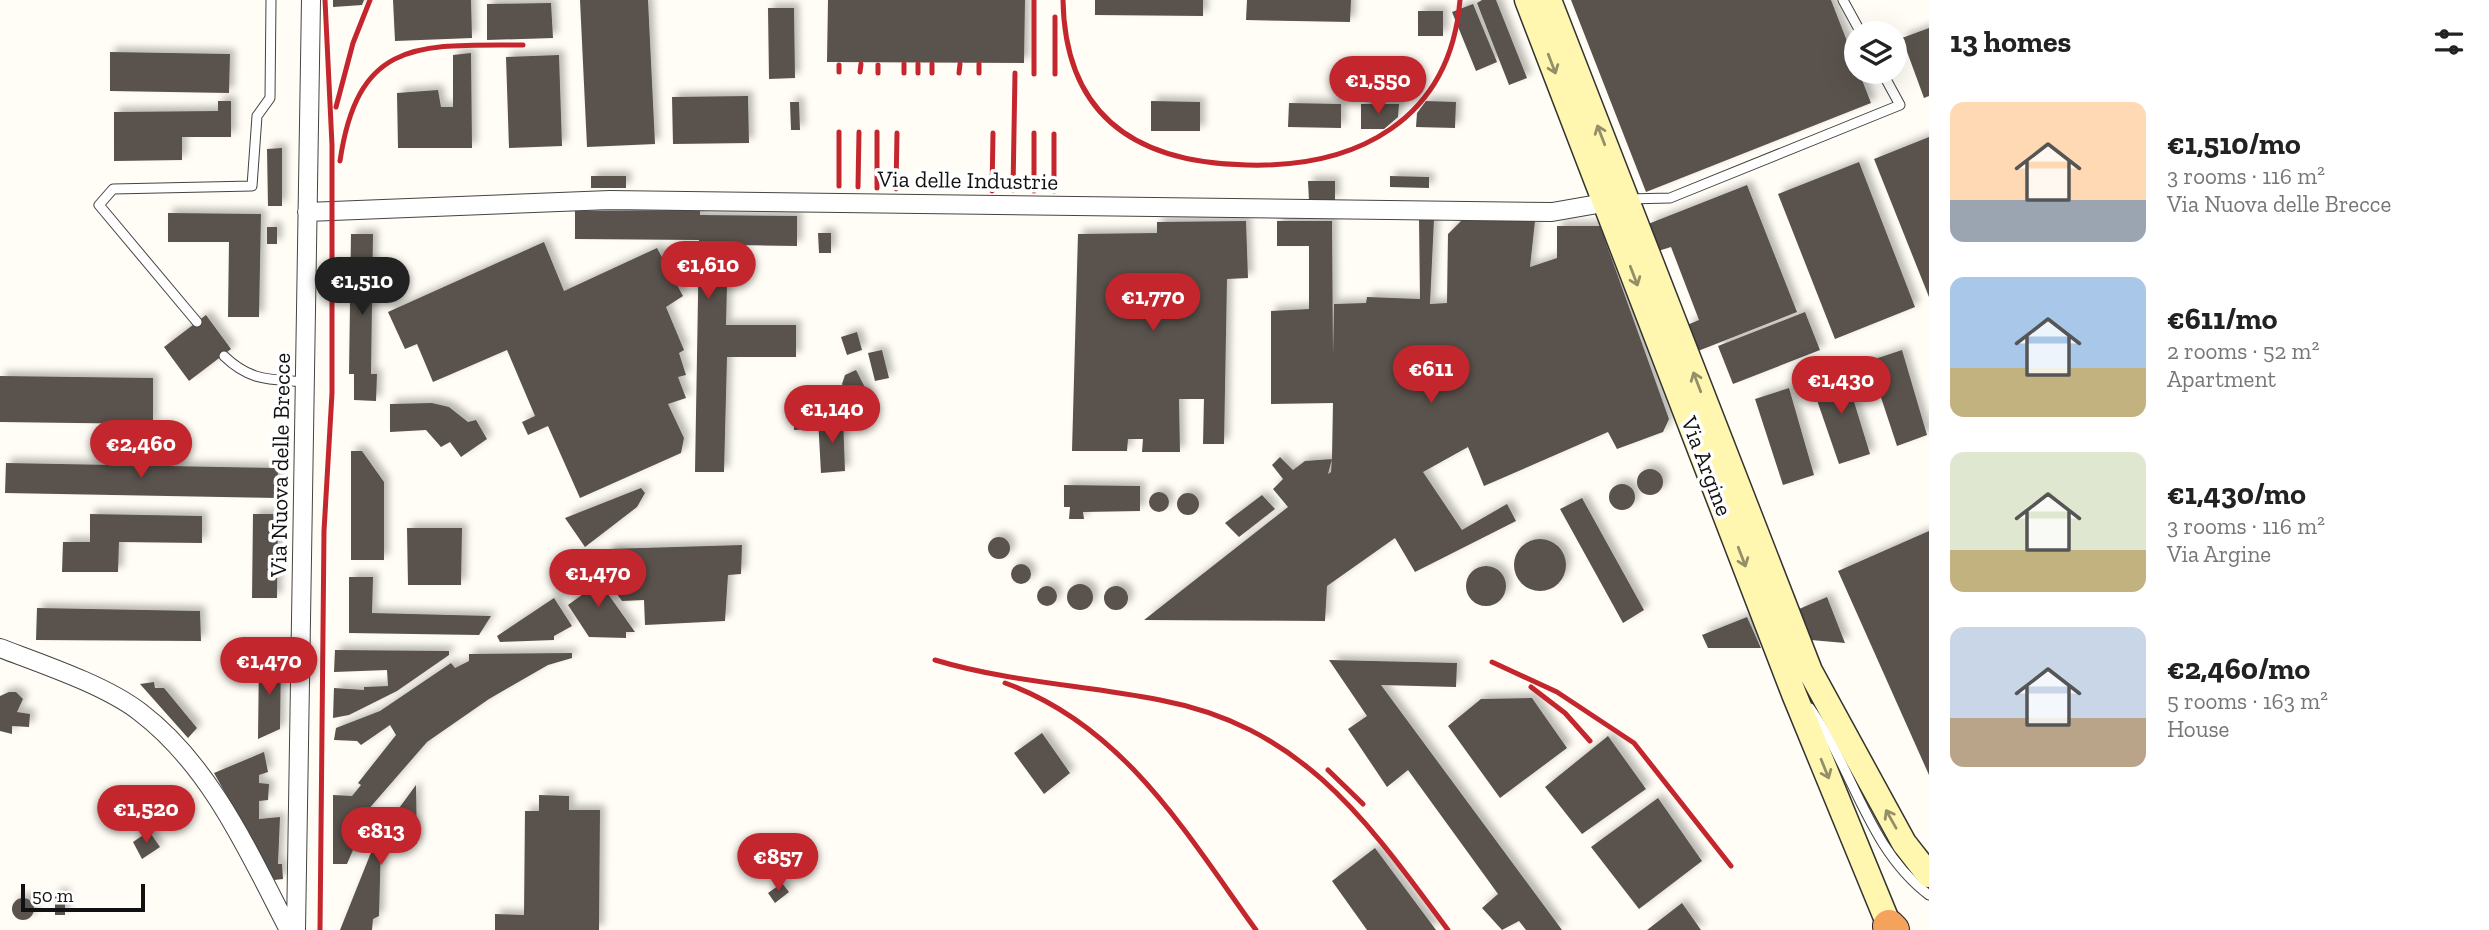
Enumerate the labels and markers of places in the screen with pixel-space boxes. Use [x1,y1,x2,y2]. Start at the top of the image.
pin: €1,550 [1321,57,1435,116]
pin: €1,610 [651,242,765,301]
pin: €1,510 [305,258,419,317]
pin: €1,770 [1096,274,1210,333]
pin: €611 [1390,346,1472,405]
pin: €1,430 [1784,356,1898,416]
pin: €1,140 [775,386,889,445]
pin: €2,460 [84,420,198,480]
pin: €1,470 [541,550,655,609]
pin: €1,470 [212,638,326,697]
pin: €1,520 [89,786,203,845]
pin: €813 [340,808,422,867]
pin: €857 [737,834,819,893]

